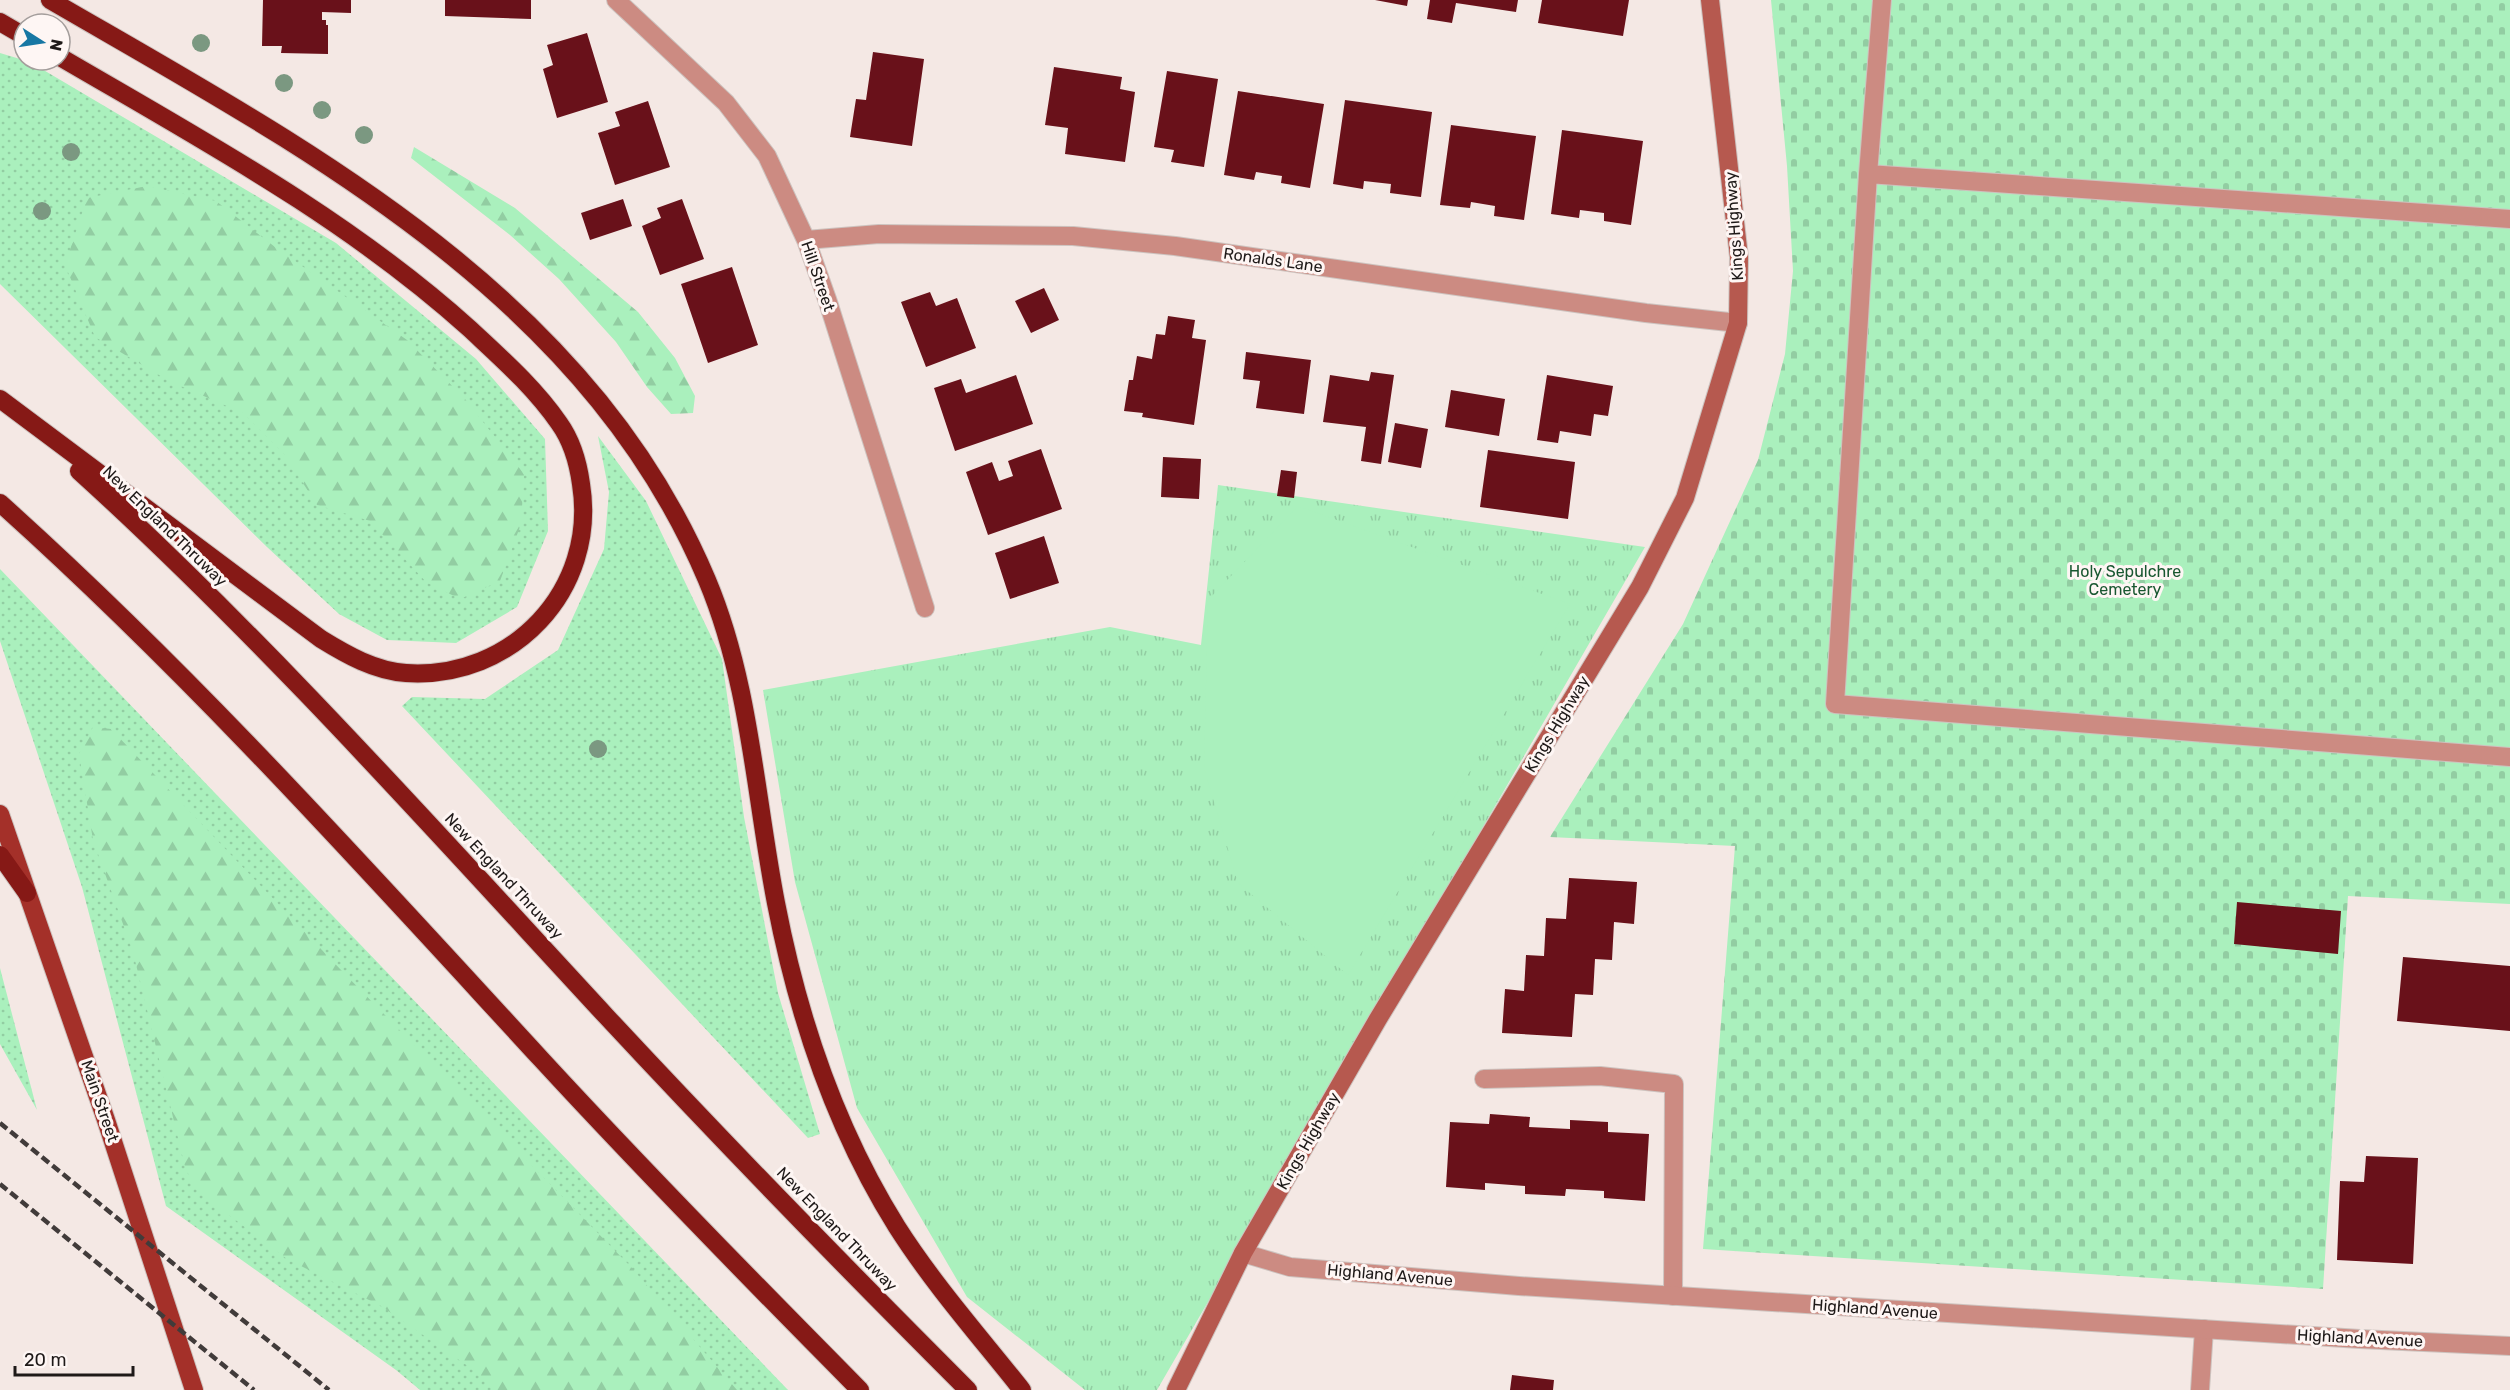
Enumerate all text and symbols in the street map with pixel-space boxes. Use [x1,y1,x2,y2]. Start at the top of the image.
north arrow [12,12,72,72]
text: N [46,37,67,53]
street label: Kings Highway [1721,171,1747,281]
street label: Hill Street [797,238,839,314]
street label: Ronalds Lane [1222,244,1324,276]
street label: New England Thruway [99,462,231,590]
park label: Holy Sepulchre Cemetery [2069,562,2181,599]
street label: Kings Highway [1521,672,1593,776]
street label: New England Thruway [441,809,567,943]
street label: Main Street [77,1058,123,1144]
street label: Kings Highway [1272,1089,1344,1193]
street label: New England Thruway [773,1163,901,1295]
street label: Highland Avenue [1326,1260,1454,1290]
street label: Highland Avenue [1811,1295,1939,1323]
street label: Highland Avenue [2297,1325,2423,1351]
scale bar [15,1339,134,1377]
text: 20 m [24,1349,66,1371]

